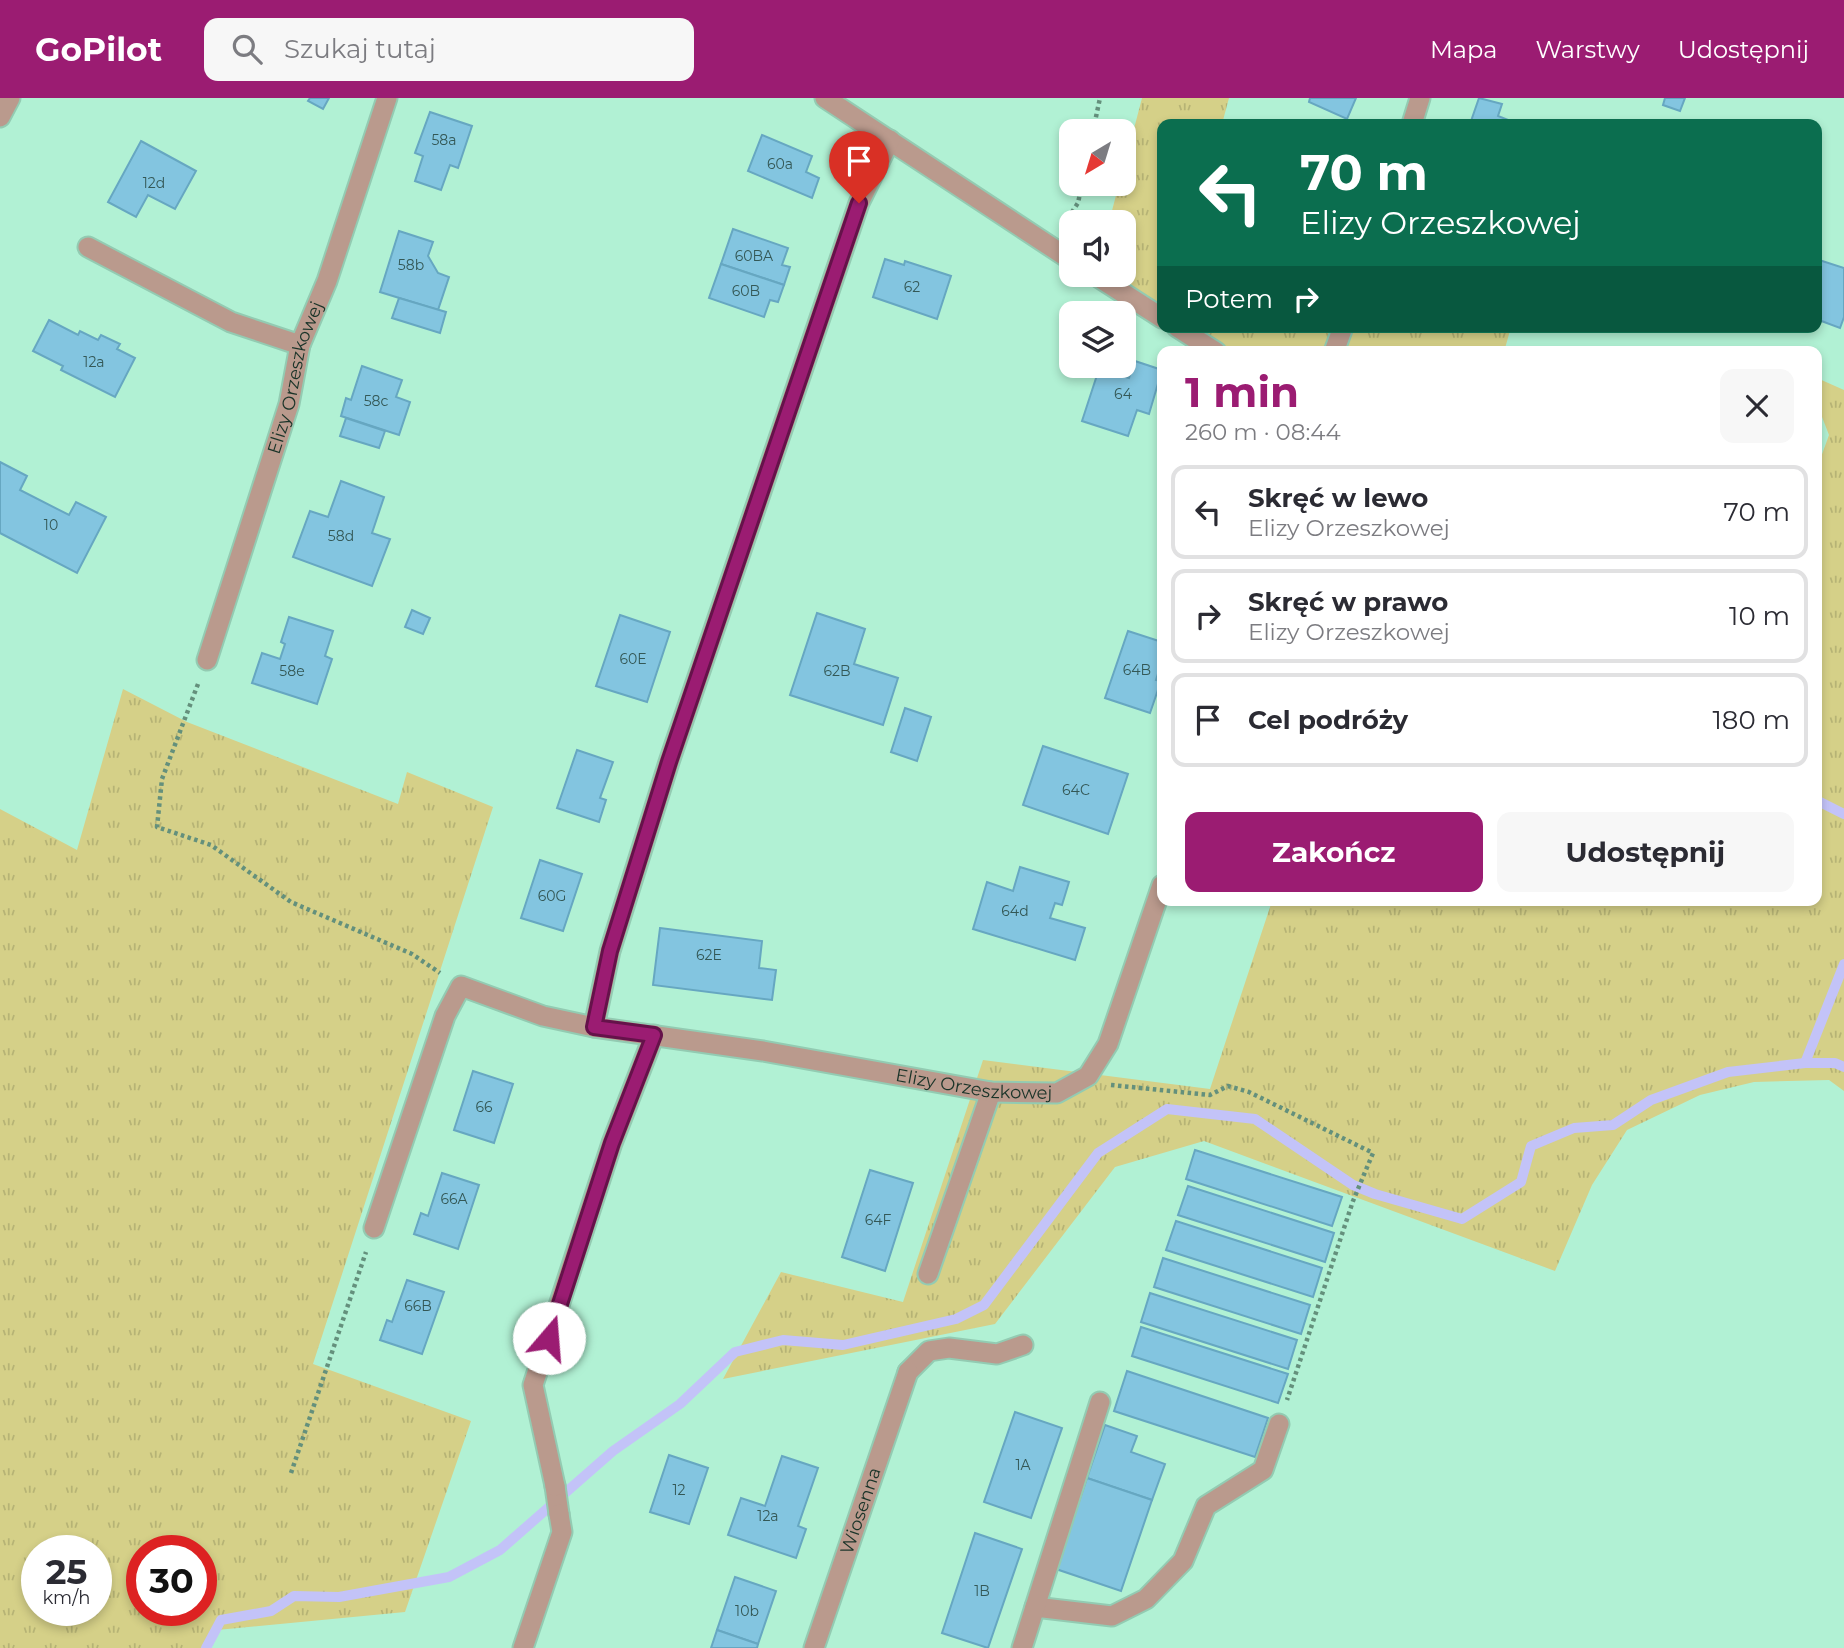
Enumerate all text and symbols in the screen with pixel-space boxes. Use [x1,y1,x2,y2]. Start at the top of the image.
search box [204,18,694,81]
text: GoPilot [35,29,162,69]
icon: search [228,30,266,68]
text: Szukaj tutaj [284,33,436,65]
text: Mapa [1430,35,1497,64]
text: Warstwy [1535,35,1640,64]
text: Udostępnij [1678,35,1809,64]
north arrow [1059,119,1136,196]
map controls [1059,119,1136,378]
house number: 58a [431,131,457,149]
pin [829,131,889,203]
icon: arrive [840,142,878,180]
text: 70 m [1300,143,1428,202]
icon: left [1185,147,1276,238]
house number: 60a [767,155,793,173]
house number: 12d [143,174,165,192]
text: Elizy Orzeszkowej [1300,203,1581,242]
button: sound [1059,210,1136,287]
house number: 60BA [735,247,774,265]
house number: 58b [398,256,424,274]
house number: 62 [904,278,920,296]
icon: right [1287,280,1325,318]
house number: 60B [732,282,760,300]
text: Potem [1185,283,1273,315]
street label: Elizy Orzeszkowej [263,298,328,457]
button: layers [1059,301,1136,378]
house number: 12a [83,353,105,371]
text: 1 min [1185,366,1299,418]
button: close [1720,369,1794,443]
house number: 64 [1114,385,1133,403]
house number: 58c [364,392,388,410]
text: 260 m · 08:44 [1185,418,1341,446]
text: Skręć w lewo [1248,482,1428,514]
icon: left [1189,493,1227,531]
text: 70 m [1724,496,1790,528]
text: Elizy Orzeszkowej [1248,514,1450,542]
house number: 10 [44,516,58,534]
house number: 58d [328,527,354,545]
text: Skręć w prawo [1248,586,1448,618]
icon: right [1189,597,1227,635]
text: 10 m [1729,600,1790,632]
text: Elizy Orzeszkowej [1248,618,1450,646]
house number: 60E [619,650,647,668]
house number: 64B [1123,661,1151,679]
house number: 58e [279,662,305,680]
house number: 62B [823,662,851,680]
icon: arrive [1189,701,1227,739]
text: Cel podróży [1248,704,1408,736]
text: 180 m [1712,704,1790,736]
house number: 64C [1062,781,1090,799]
button: Zakończ [1185,812,1483,892]
button: Udostępnij [1497,812,1794,892]
house number: 60G [538,887,566,905]
house number: 64d [1001,902,1029,920]
house number: 62E [696,946,722,964]
street label: Elizy Orzeszkowej [894,1064,1053,1104]
house number: 66 [475,1098,493,1116]
house number: 66A [440,1190,469,1208]
house number: 64F [865,1211,891,1229]
house number: 66B [404,1297,432,1315]
position arrow [512,1301,586,1375]
house number: 1A [1015,1456,1032,1474]
street label: Wiosenna [836,1464,886,1557]
house number: 12 [672,1481,686,1499]
house number: 12a [757,1507,779,1525]
speed limit sign: 30 [126,1535,217,1626]
text: 25 [46,1550,87,1593]
house number: 1B [974,1582,990,1600]
text: km/h [42,1587,91,1609]
house number: 10b [735,1602,759,1620]

